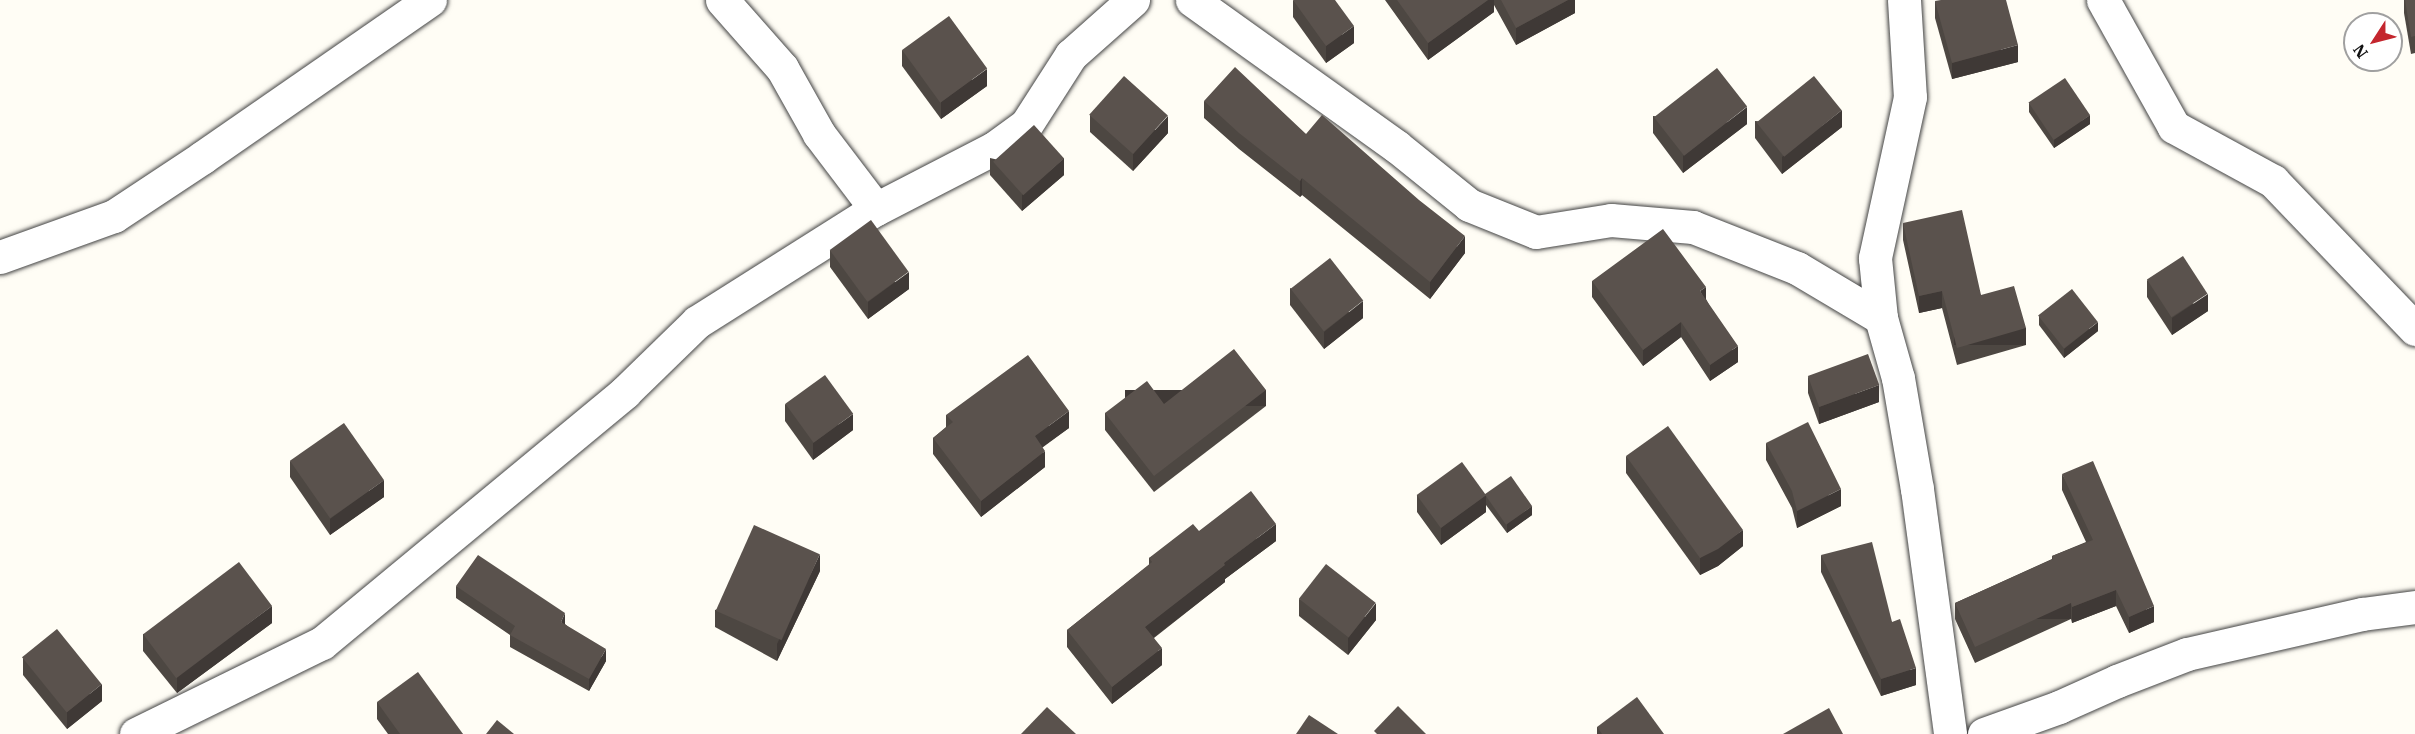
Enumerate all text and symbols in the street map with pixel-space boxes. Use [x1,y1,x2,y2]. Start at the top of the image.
north arrow [2343,12,2403,72]
text: N [2348,40,2372,62]

